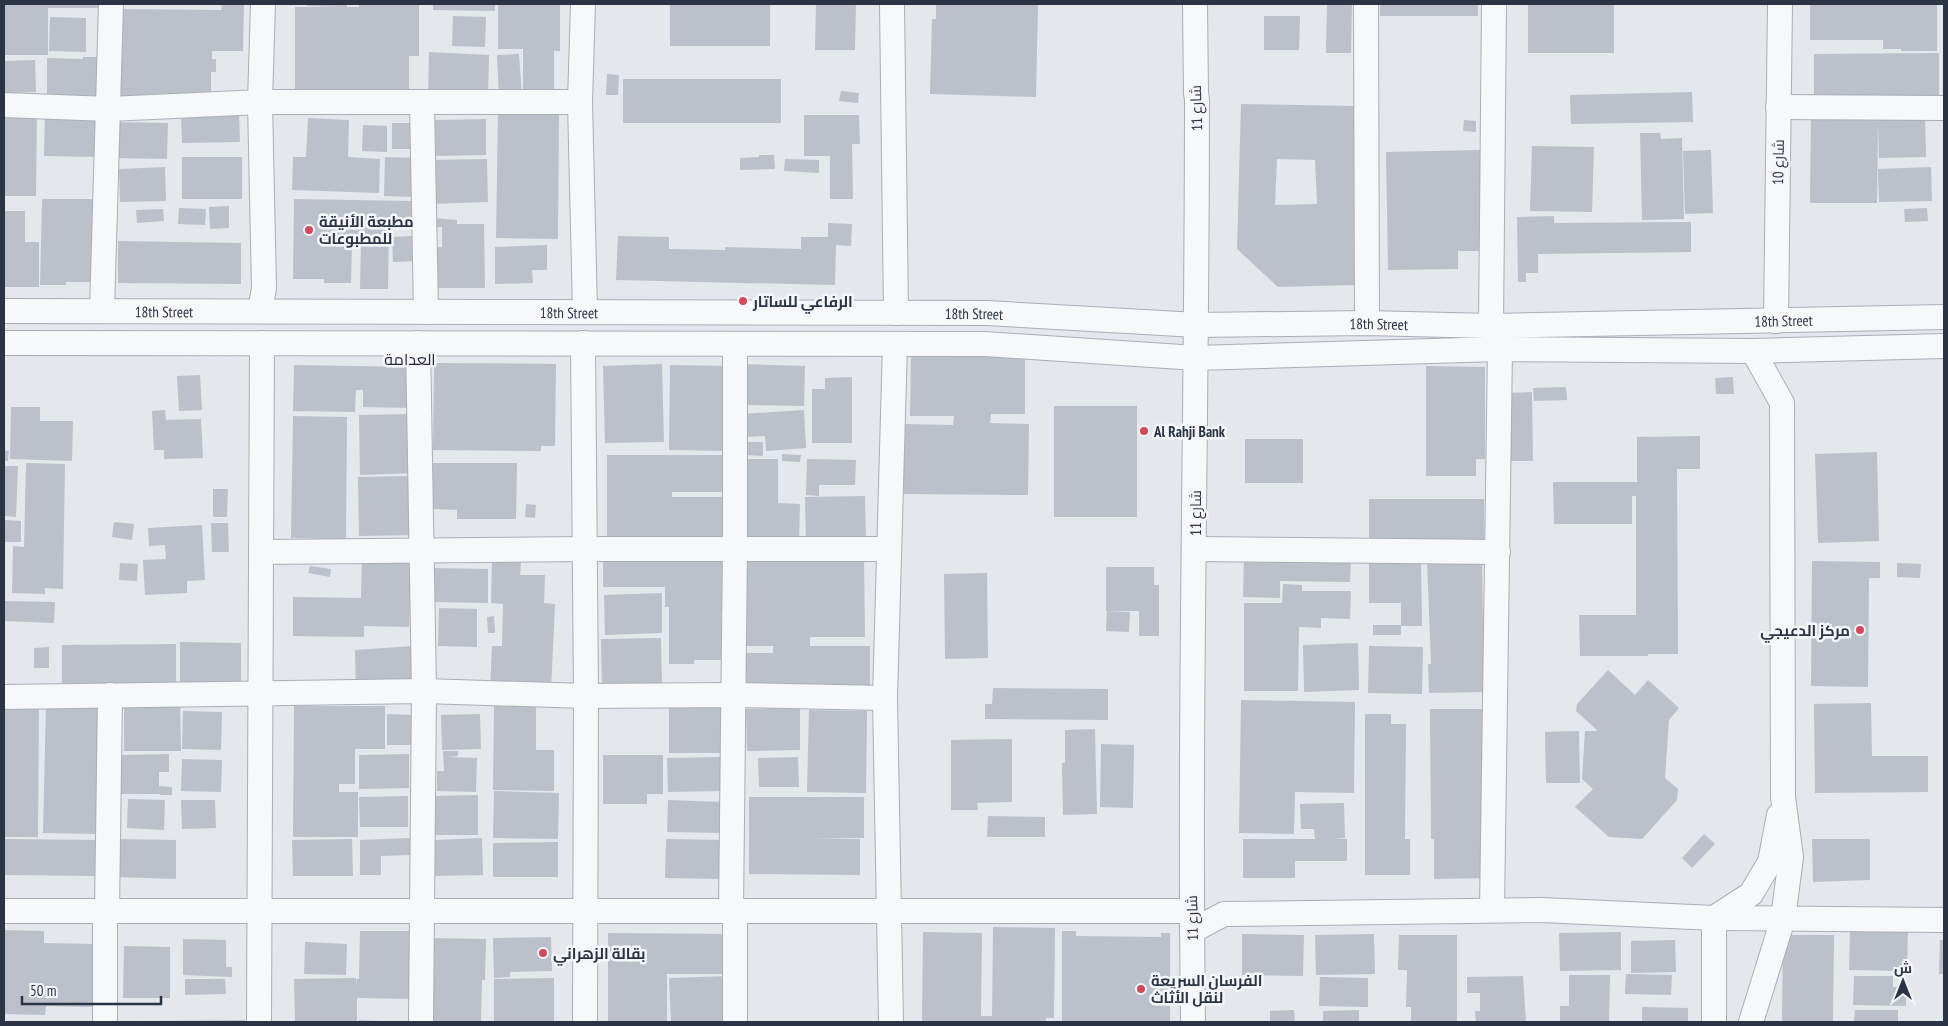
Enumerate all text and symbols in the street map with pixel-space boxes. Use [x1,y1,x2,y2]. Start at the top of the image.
street label: شارع 11 [1186,85,1208,131]
street label: شارع 10 [1768,139,1790,185]
place label: مطبعة الأنيقة للمطبوعات [319,212,414,248]
marker: مطبعة الأنيقة للمطبوعات [303,224,315,236]
place label: الرفاعي للساتار [752,292,853,314]
marker: الرفاعي للساتار [737,295,749,307]
street label: 18th Street [135,302,193,321]
street label: 18th Street [540,303,598,322]
street label: 18th Street [945,303,1004,323]
street label: 18th Street [1754,310,1813,330]
street label: 18th Street [1349,314,1408,333]
district label: العدامة [384,349,436,369]
place label: Al Rahji Bank [1153,422,1226,441]
marker: Al Rahji Bank [1138,425,1150,437]
street label: شارع 11 [1186,490,1207,536]
place label: مركز الدعيجي [1760,621,1850,643]
marker: مركز الدعيجي [1854,624,1866,636]
street label: شارع 11 [1182,895,1204,941]
place label: بقالة الزهراني [553,944,646,966]
marker: بقالة الزهراني [537,947,549,959]
north arrow [1878,956,1928,1006]
text: ش [1894,959,1912,977]
place label: الفرسان السريعة لنقل الأثاث [1151,971,1262,1007]
scale bar [22,974,161,1006]
text: 50 m [30,981,56,1000]
marker: الفرسان السريعة لنقل الأثاث [1135,983,1147,995]

